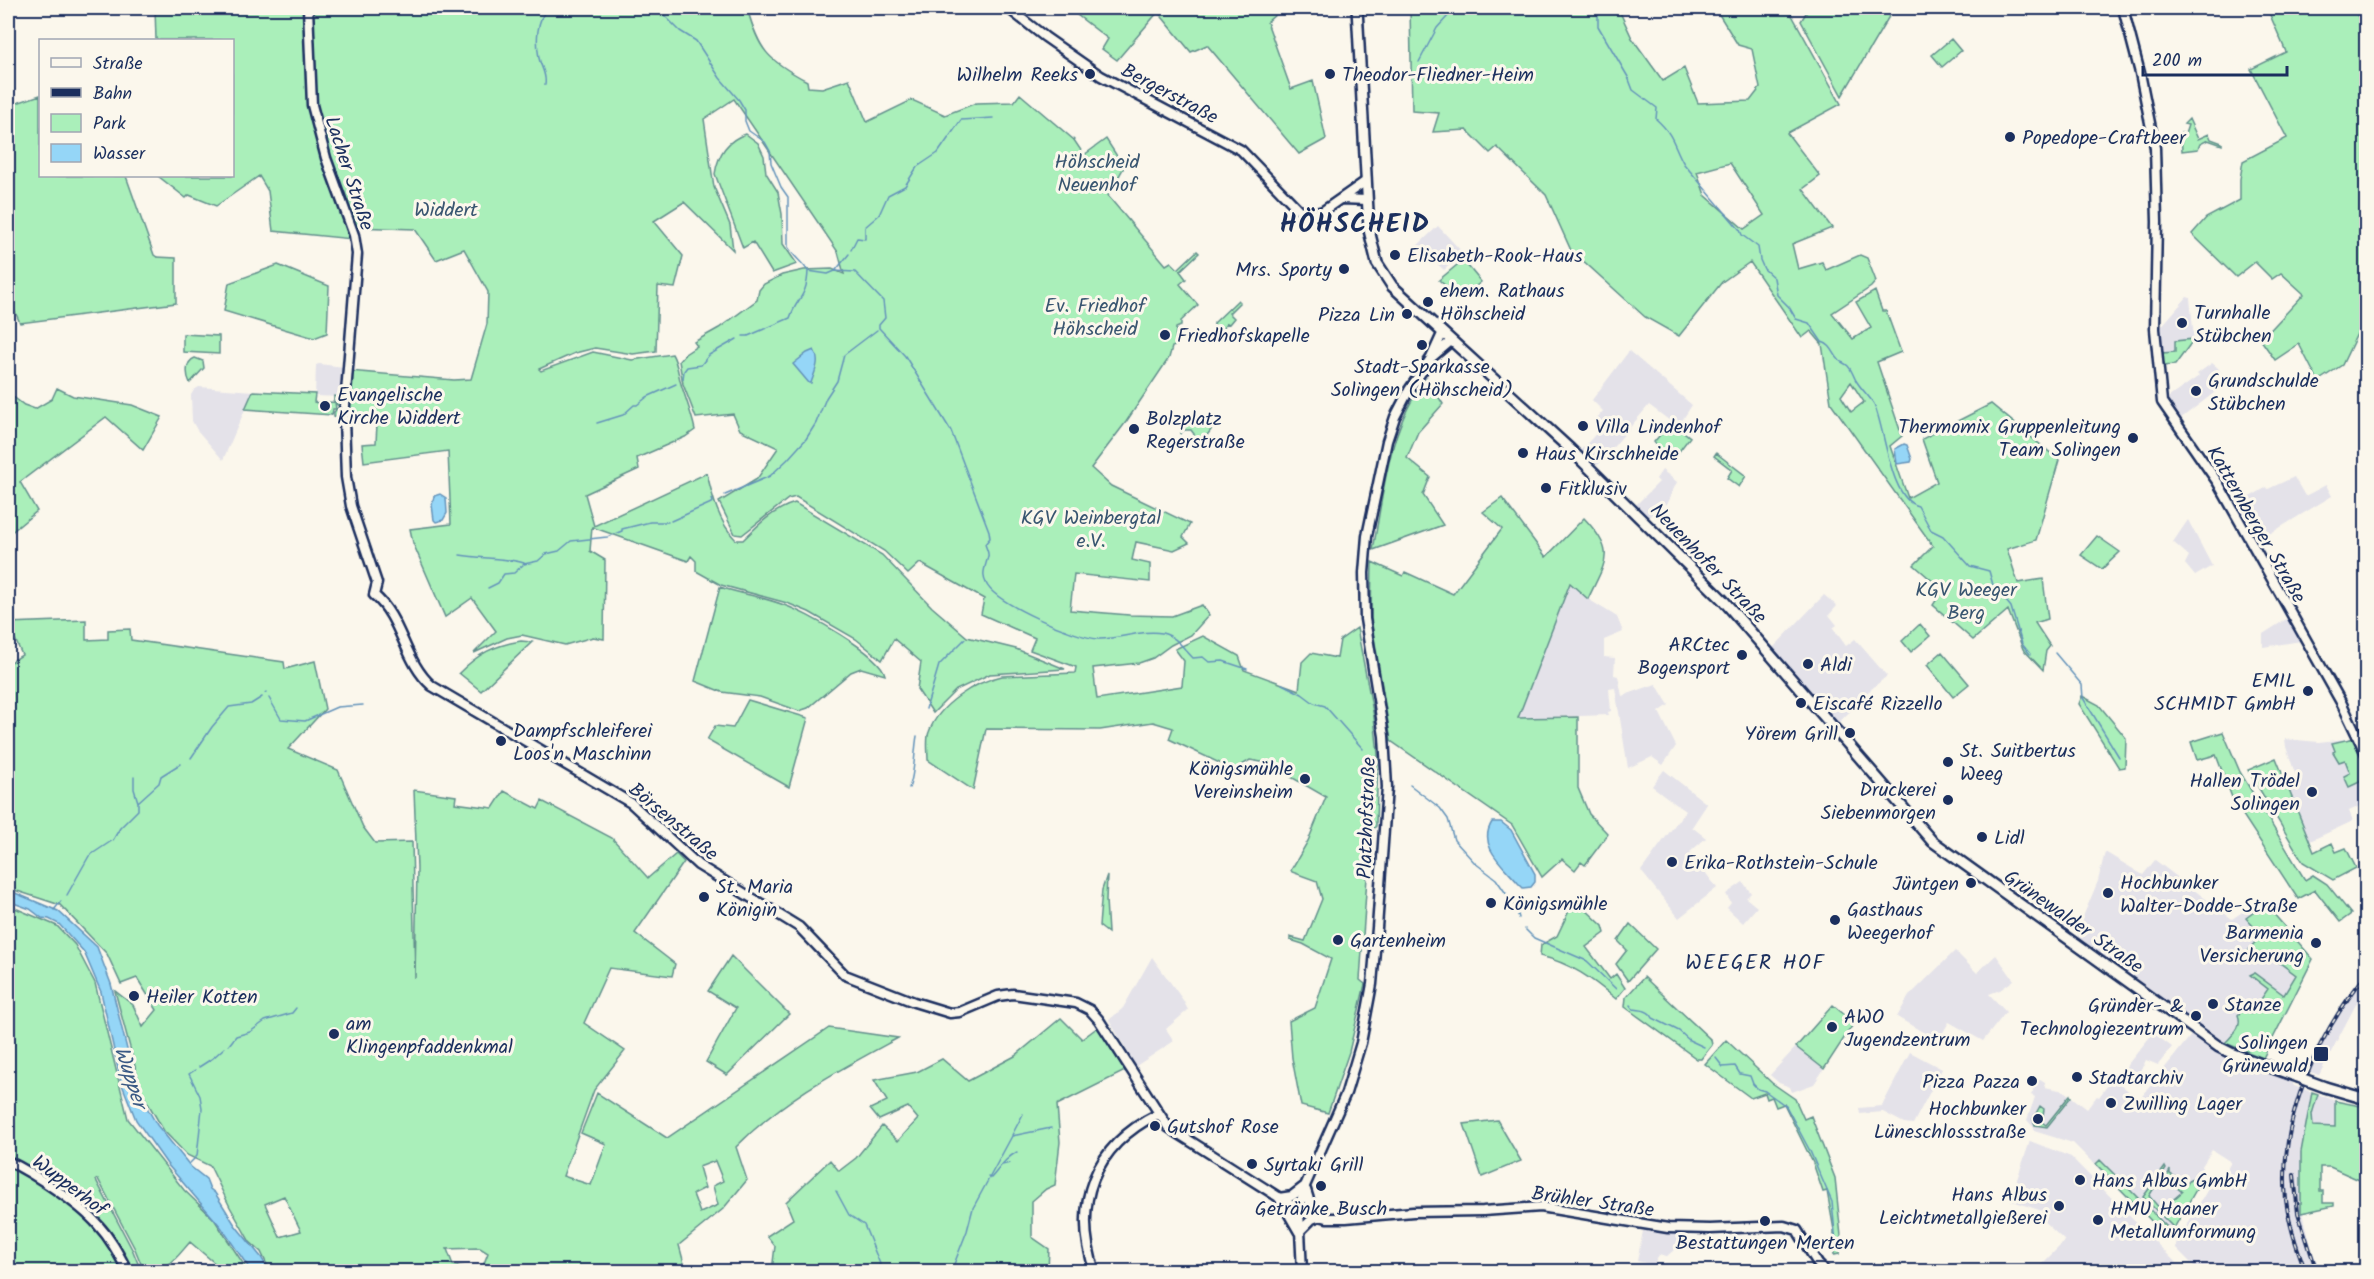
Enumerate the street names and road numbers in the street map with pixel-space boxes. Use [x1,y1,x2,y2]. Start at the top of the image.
street label: Bergerstraße [1115,56,1224,134]
street label: Lacher Straße [315,112,382,235]
street label: Katternberger Straße [2197,440,2313,610]
street label: Neuenhofer Straße [1641,497,1774,632]
street label: Platzhofstraße [1350,757,1386,880]
street label: Börsenstraße [620,775,725,870]
street label: Grünewalder Straße [1996,862,2149,983]
street label: Wupperhof [24,1148,115,1227]
street label: Brühler Straße [1529,1179,1656,1227]

